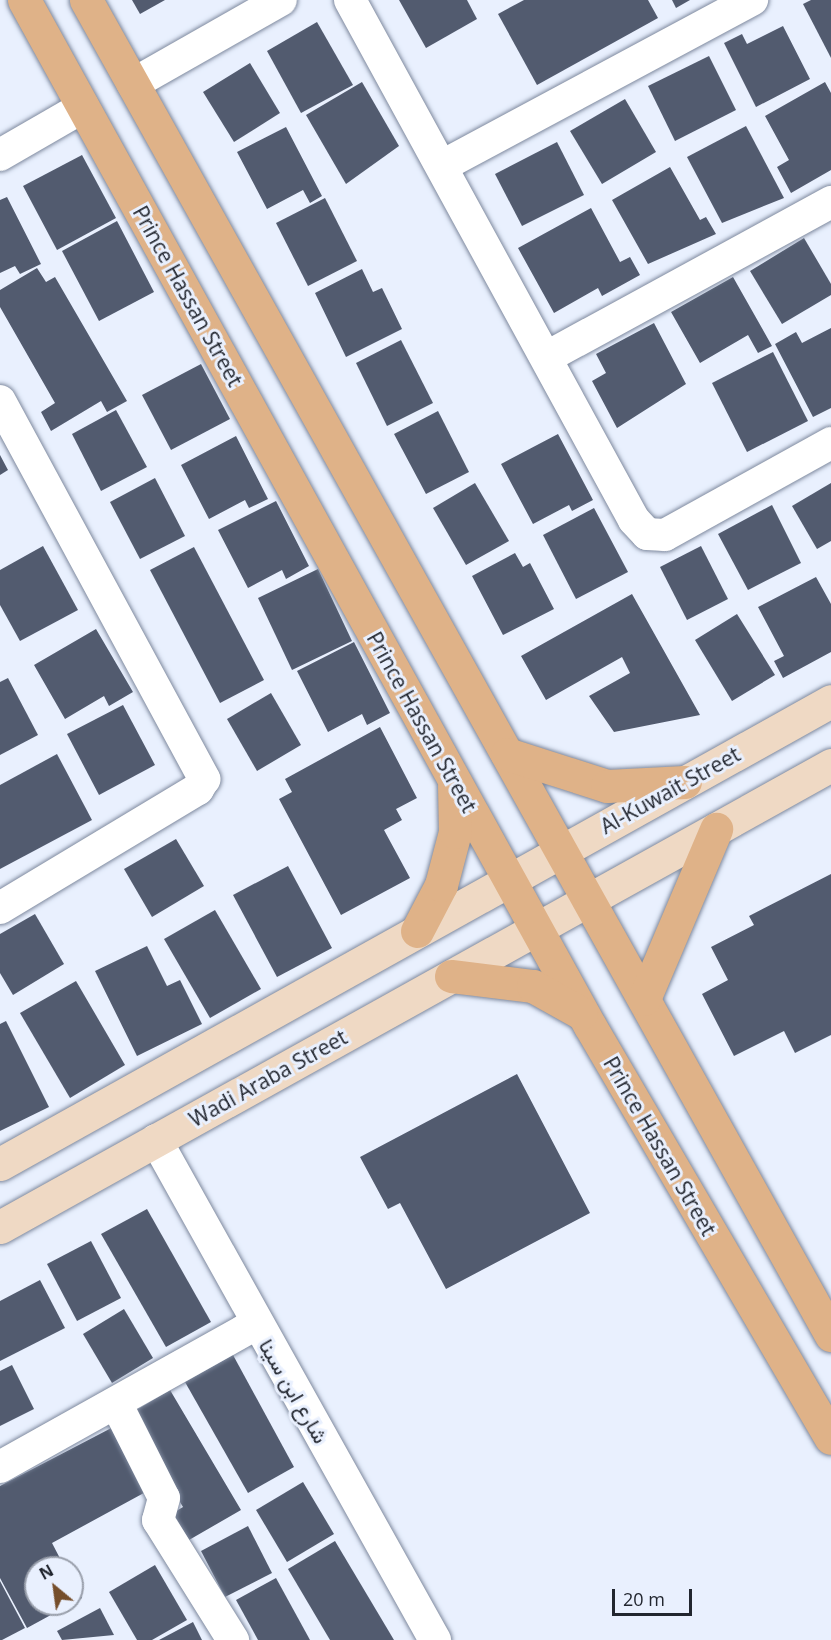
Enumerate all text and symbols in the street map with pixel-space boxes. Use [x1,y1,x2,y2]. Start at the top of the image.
street label: Prince Hassan Street [128,201,248,391]
street label: Prince Hassan Street [362,627,482,817]
street label: Al-Kuwait Street [596,741,744,839]
street label: Wadi Araba Street [185,1024,351,1132]
street label: Prince Hassan Street [598,1052,722,1240]
street label: شارع ابن سينا [254,1334,334,1448]
north arrow [24,1556,84,1616]
text: N [35,1559,57,1585]
scale bar [615,1577,694,1615]
text: 20 m [623,1587,665,1611]

